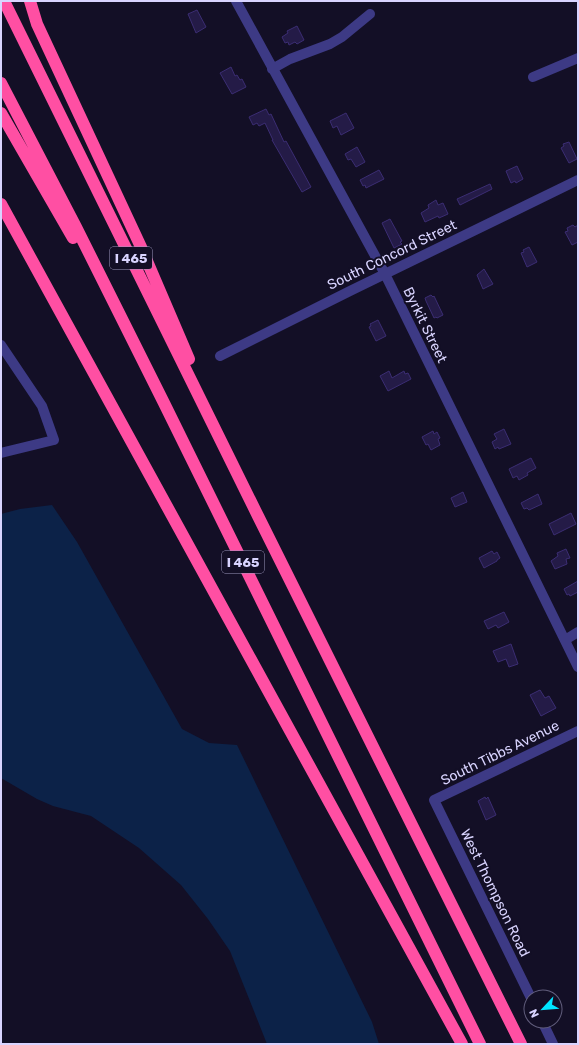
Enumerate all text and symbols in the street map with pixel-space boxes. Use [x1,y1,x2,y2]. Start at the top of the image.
street label: South Concord Street [325,216,460,294]
road number: I 465 [110,247,152,269]
street label: Byrkit Street [399,284,451,366]
road number: I 465 [222,551,264,573]
street label: South Tibbs Avenue [438,717,562,789]
street label: West Thompson Road [457,826,533,960]
north arrow [523,989,563,1029]
text: N [527,1007,542,1020]

